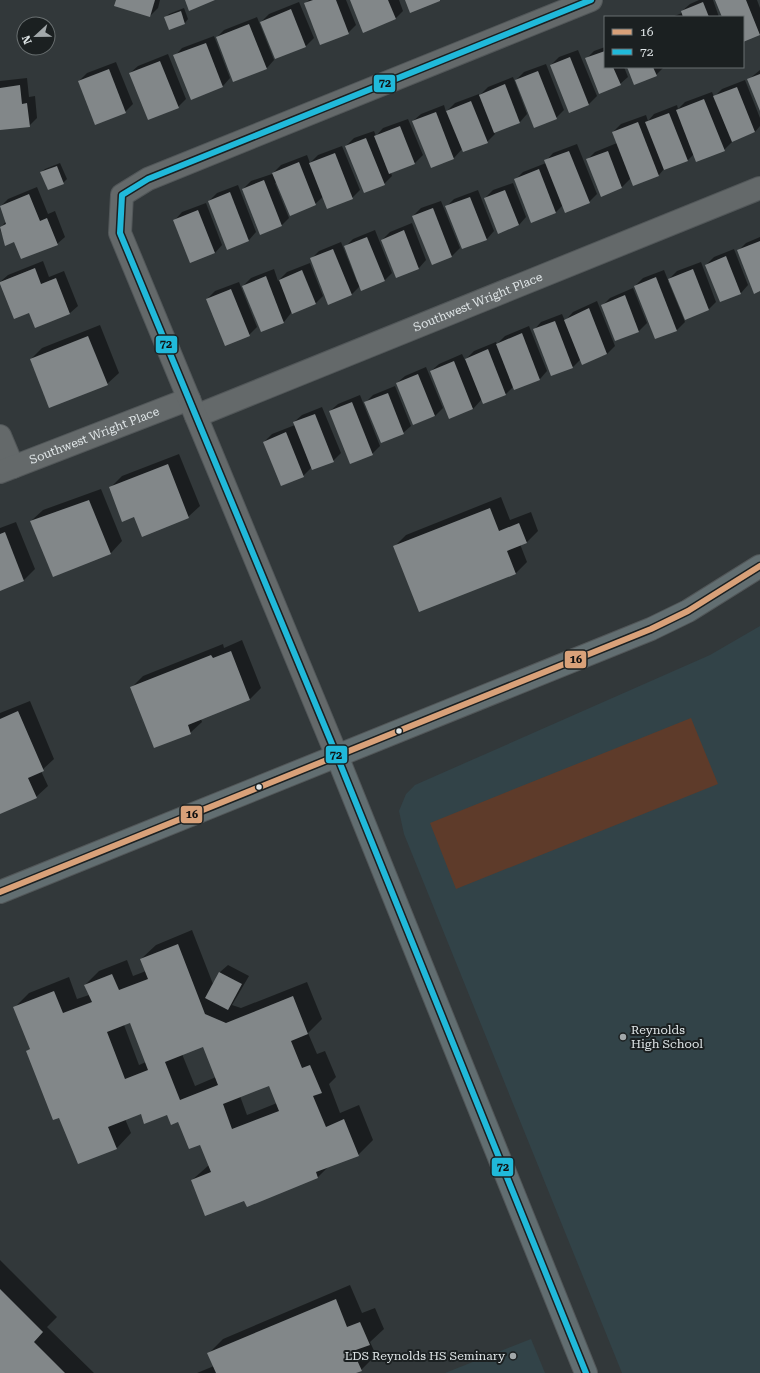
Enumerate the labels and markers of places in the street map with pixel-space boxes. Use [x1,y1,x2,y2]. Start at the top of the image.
unlabelled marker [394,726,404,736]
unlabelled marker [254,782,264,792]
place label: Reynolds High School [631,1023,703,1051]
marker: Reynolds High School [618,1032,628,1042]
place label: LDS Reynolds HS Seminary [345,1349,506,1363]
marker: LDS Reynolds HS Seminary [508,1351,518,1361]

